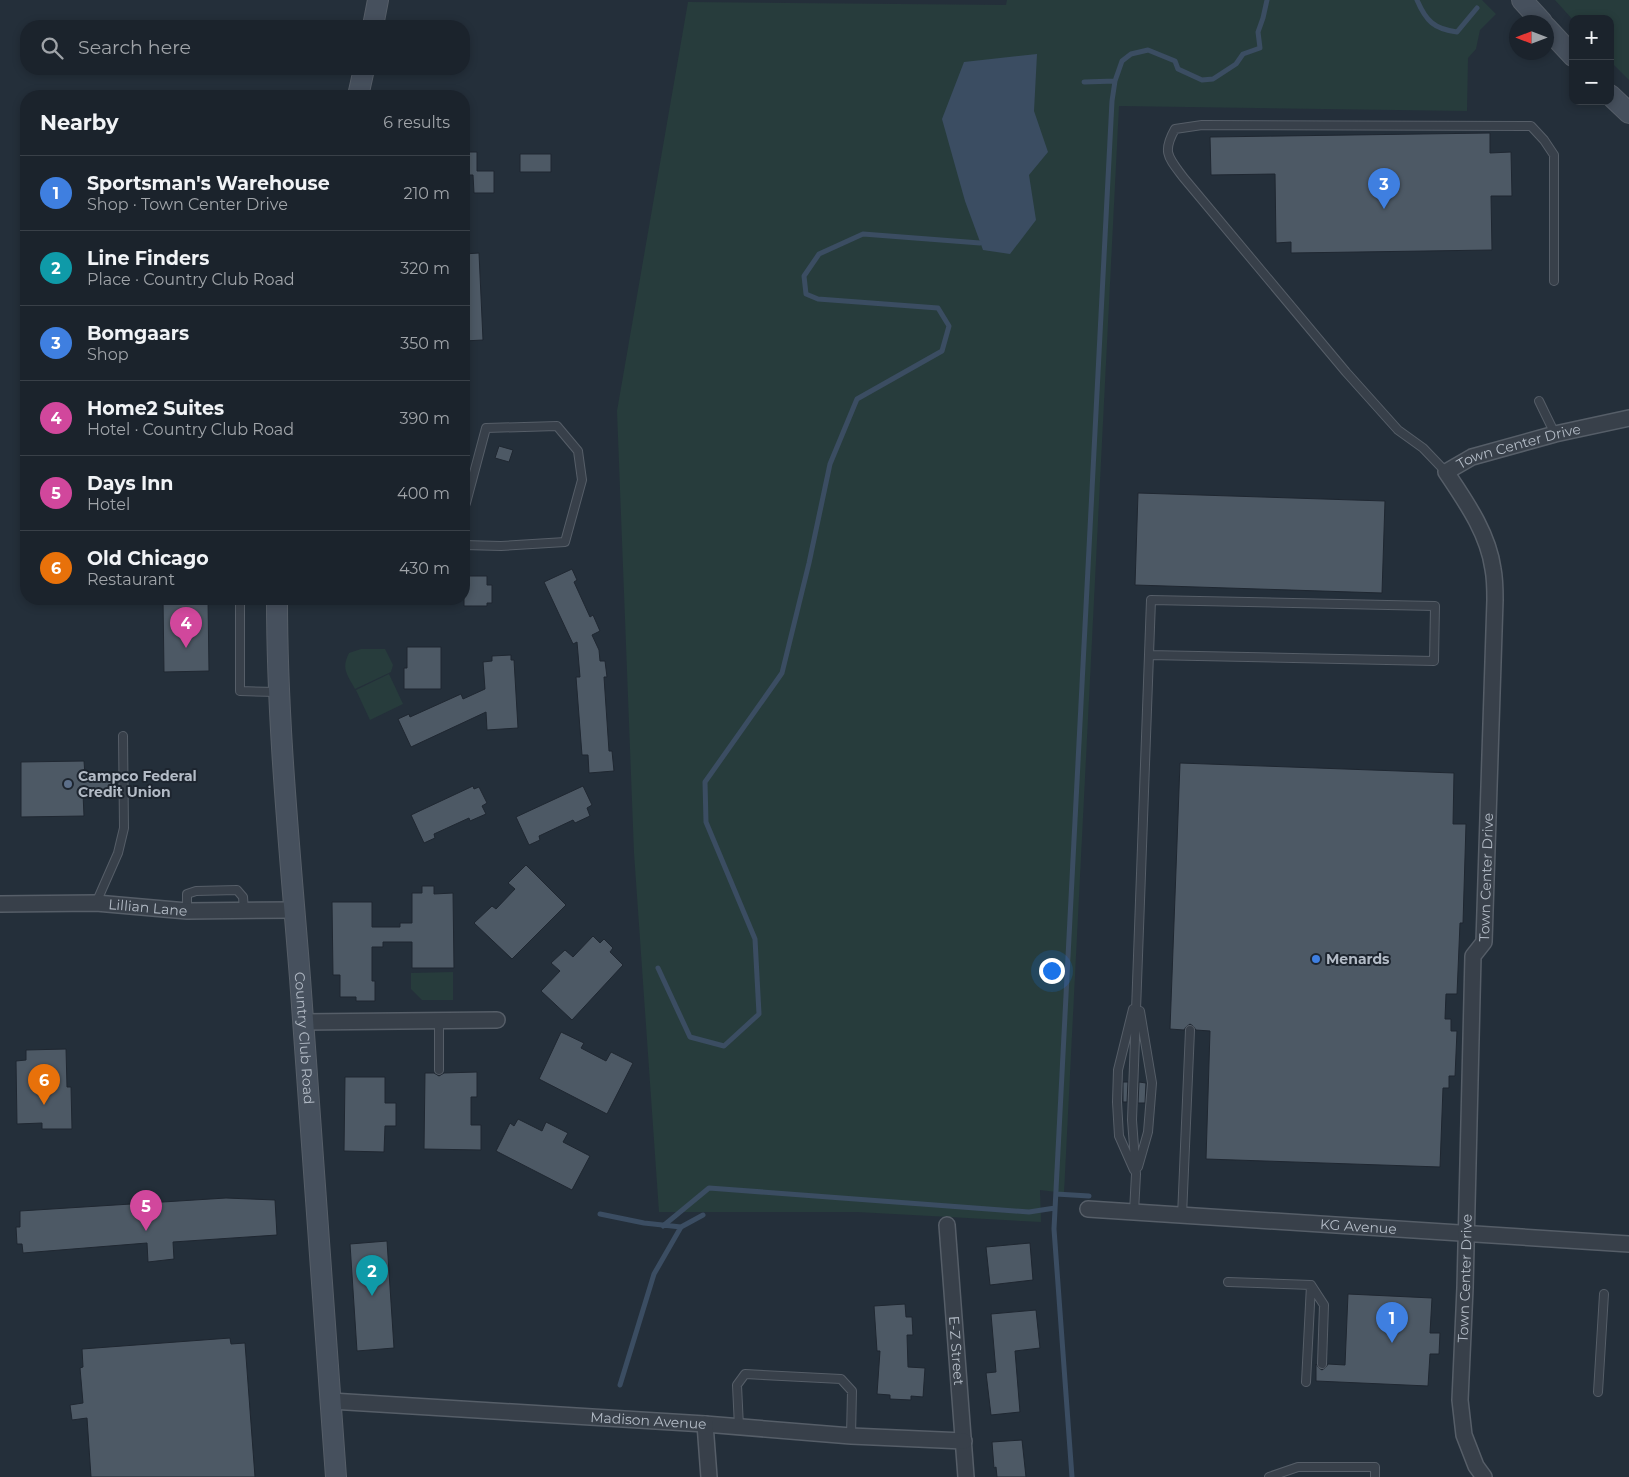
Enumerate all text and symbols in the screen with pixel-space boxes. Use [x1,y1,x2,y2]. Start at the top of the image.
north arrow [1509,15,1554,60]
map controls [1569,15,1614,105]
button: + [1569,15,1614,60]
search box [20,20,470,75]
icon: search [38,34,66,62]
text: Search here [78,36,191,59]
button: − [1569,60,1614,105]
text: Nearby [40,110,119,135]
text: 6 results [383,113,450,132]
pin: 3 [1368,168,1400,209]
text: Sportsman's Warehouse [87,172,330,195]
text: 1 [53,184,59,203]
text: 210 m [403,184,450,203]
text: Shop · Town Center Drive [87,195,288,214]
text: Line Finders [87,247,209,270]
text: 2 [51,259,61,278]
text: 320 m [400,259,450,278]
text: Place · Country Club Road [87,270,295,289]
text: Bomgaars [87,322,189,345]
text: 3 [51,334,61,353]
text: 350 m [400,334,450,353]
text: Shop [87,345,129,364]
text: Home2 Suites [87,397,224,420]
text: 4 [50,409,62,428]
text: 390 m [399,409,450,428]
text: Hotel · Country Club Road [87,420,294,439]
street label: Town Center Drive [1453,420,1582,473]
text: Days Inn [87,472,173,495]
text: 5 [51,484,61,503]
text: 400 m [397,484,450,503]
text: Hotel [87,495,130,514]
text: Old Chicago [87,547,209,570]
text: 6 [51,559,61,578]
text: 430 m [399,559,450,578]
text: Restaurant [87,570,175,589]
pin: 4 [170,607,202,648]
place label: Campco Federal Credit Union [78,767,197,801]
marker: Campco Federal Credit Union [62,778,74,790]
street label: Town Center Drive [1475,812,1497,942]
street label: Lillian Lane [108,895,188,920]
place label: Menards [1326,950,1390,968]
marker: Menards [1310,953,1322,965]
your location [1039,958,1065,984]
street label: Country Club Road [291,971,318,1105]
pin: 6 [28,1064,60,1105]
pin: 5 [130,1190,162,1231]
street label: Town Center Drive [1454,1214,1476,1343]
street label: KG Avenue [1320,1215,1397,1238]
pin: 2 [356,1255,388,1296]
pin: 1 [1376,1302,1408,1343]
street label: E-Z Street [945,1315,968,1386]
street label: Madison Avenue [590,1408,707,1433]

